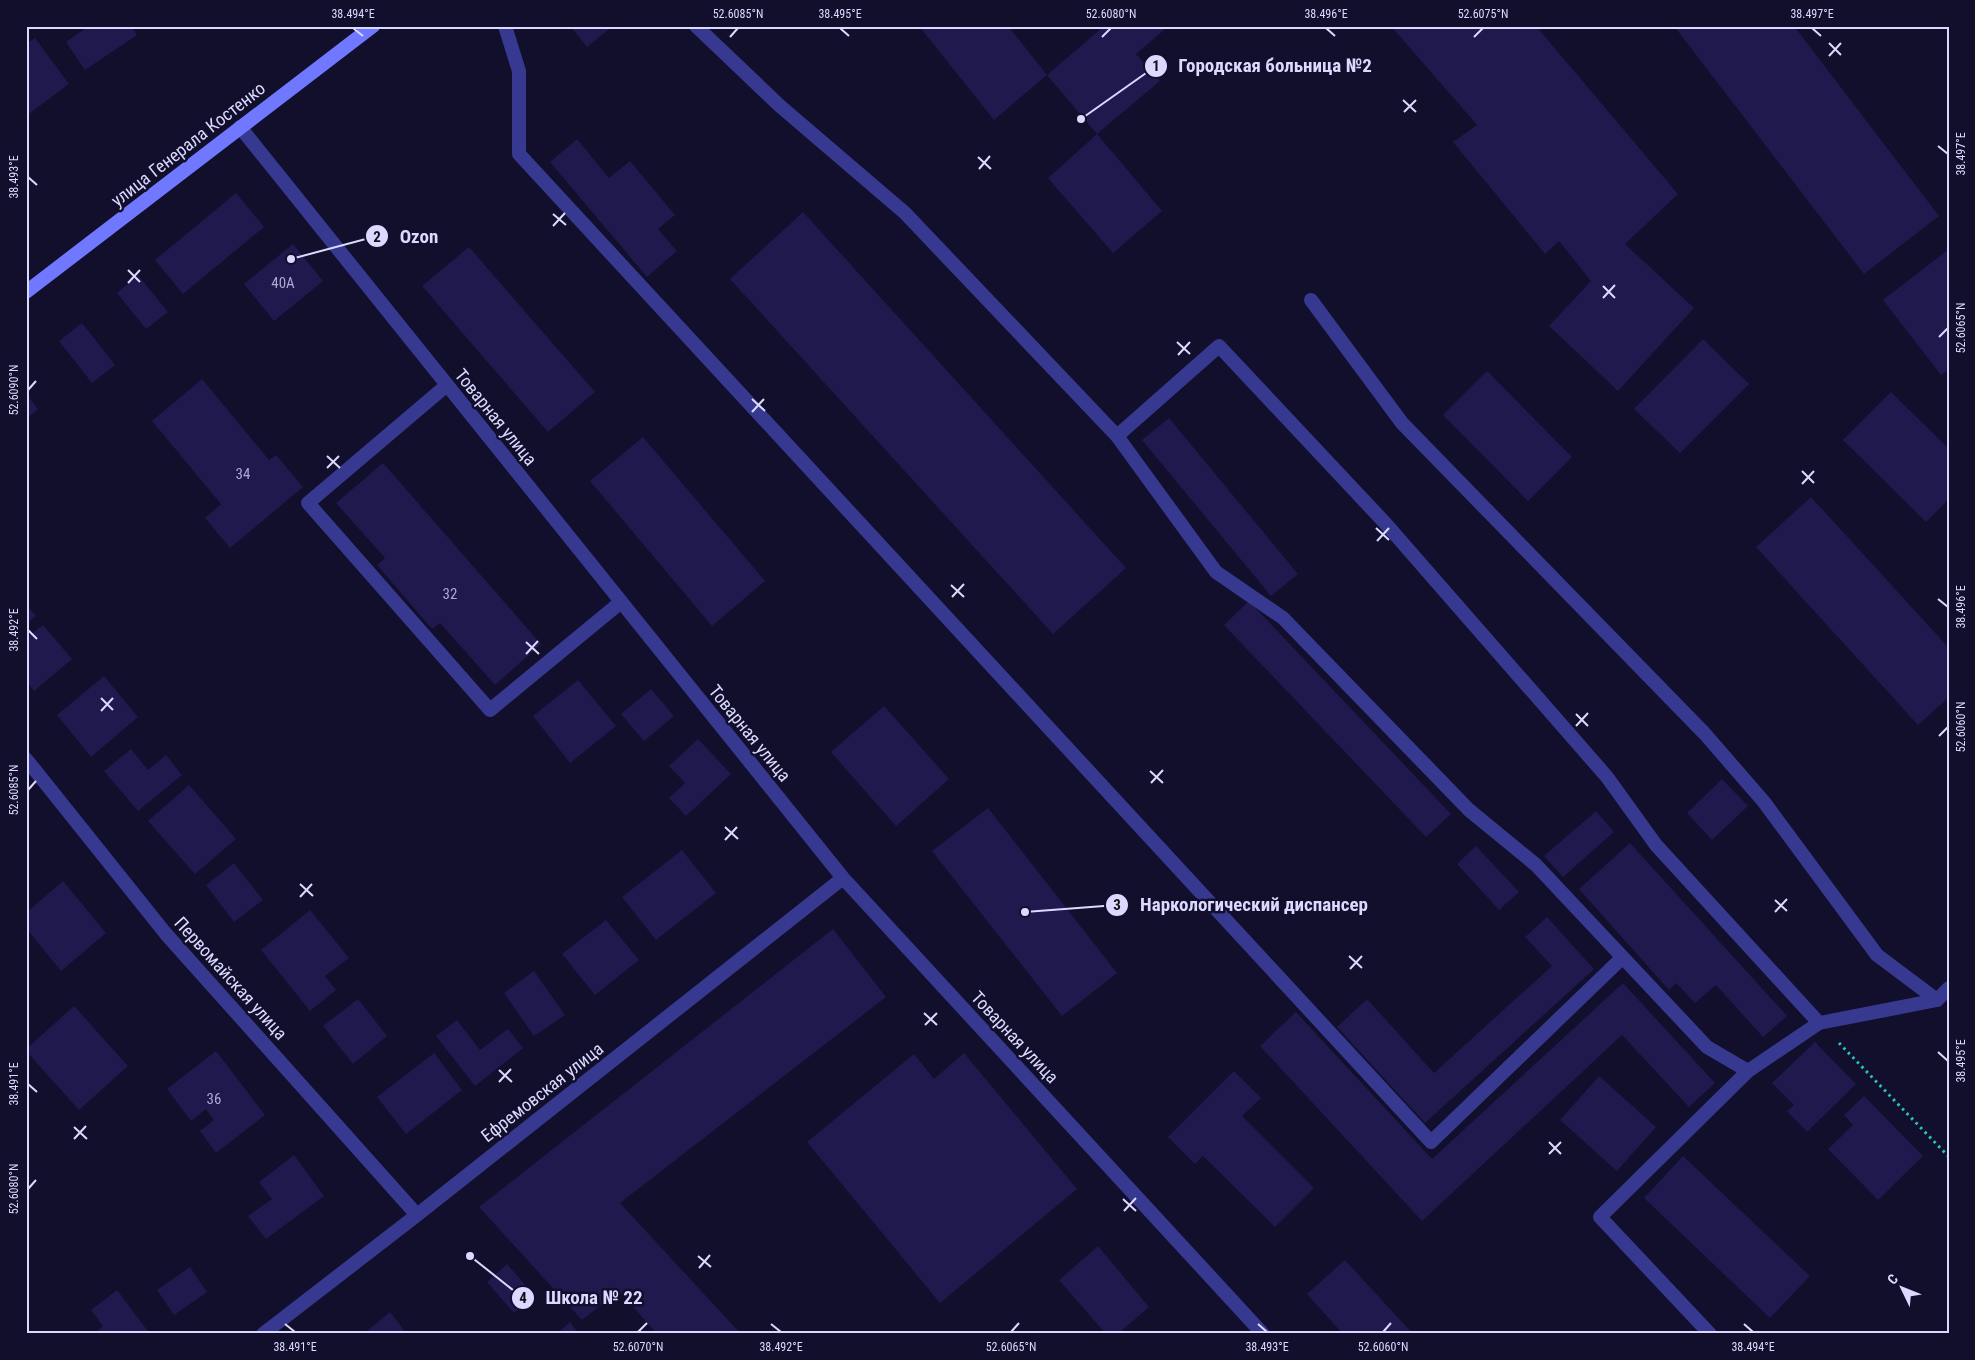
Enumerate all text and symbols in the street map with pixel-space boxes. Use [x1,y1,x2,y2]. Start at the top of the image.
text: 38.494°E [331,7,375,21]
text: 52.6085°N [713,7,763,21]
text: 38.495°E [818,7,862,21]
text: 52.6080°N [1086,7,1136,21]
text: 38.496°E [1304,7,1348,21]
text: 52.6075°N [1458,7,1508,21]
text: 38.497°E [1790,7,1834,21]
callout: Городская больница №2 [1143,49,1382,83]
text: Городская больница №2 [1178,54,1372,77]
text: 1 [1152,57,1160,75]
street label: улица Генерала Костенко [107,77,269,211]
text: 38.497°E [1954,132,1968,176]
text: 38.493°E [7,155,21,199]
callout: Ozon [364,219,448,253]
text: Ozon [400,225,438,248]
text: 2 [373,228,381,246]
house number: 40А [271,274,295,292]
text: 52.6065°N [1954,303,1968,353]
street label: Товарная улица [451,364,541,470]
text: 52.6090°N [7,365,21,415]
house number: 34 [236,465,250,483]
house number: 32 [443,585,457,603]
text: 38.496°E [1954,585,1968,629]
text: 38.492°E [7,608,21,652]
street label: Товарная улица [705,680,795,786]
text: 52.6060°N [1954,702,1968,752]
text: 52.6085°N [7,765,21,815]
callout: Наркологический диспансер [1105,888,1378,922]
text: Наркологический диспансер [1140,893,1368,916]
text: 3 [1113,896,1121,914]
street label: Первомайская улица [170,912,292,1044]
street label: Товарная улица [967,987,1063,1087]
street label: Ефремовская улица [477,1038,607,1146]
text: 38.495°E [1954,1039,1968,1083]
text: 38.491°E [7,1062,21,1106]
house number: 36 [207,1090,221,1108]
text: 52.6080°N [7,1164,21,1214]
north arrow [1878,1262,1928,1312]
text: С [1884,1271,1901,1288]
callout: Школа № 22 [510,1281,652,1315]
text: Школа № 22 [545,1286,643,1309]
text: 4 [519,1289,527,1307]
text: 38.491°E [273,1340,317,1354]
text: 52.6070°N [613,1340,663,1354]
text: 38.492°E [759,1340,803,1354]
text: 52.6065°N [986,1340,1036,1354]
text: 38.493°E [1245,1340,1289,1354]
text: 52.6060°N [1358,1340,1408,1354]
text: 38.494°E [1731,1340,1775,1354]

